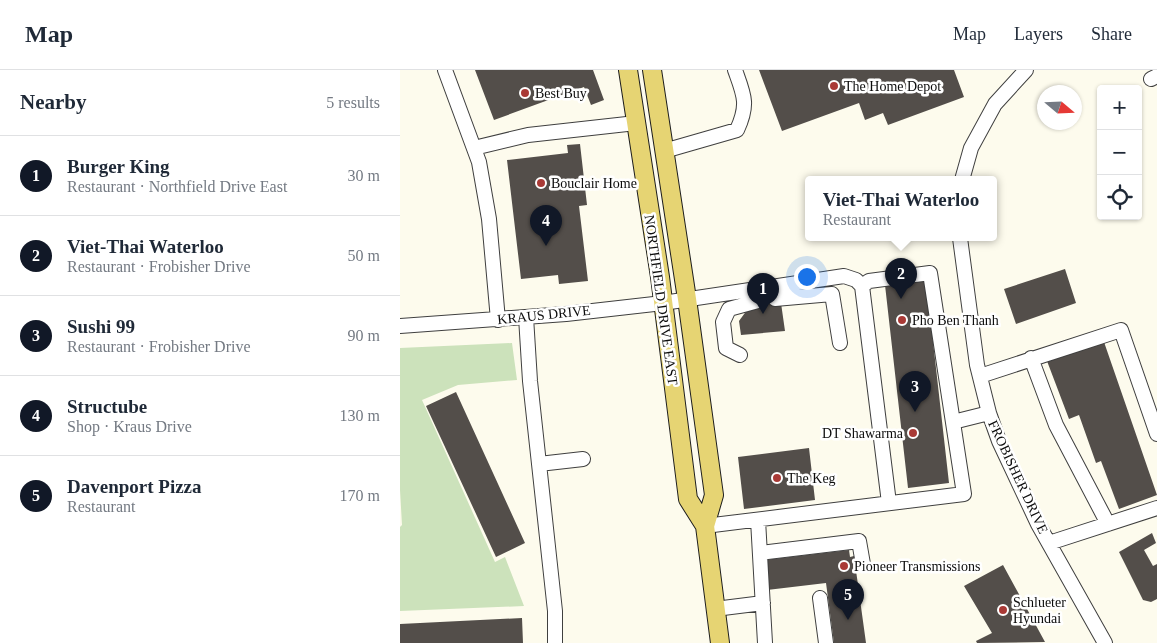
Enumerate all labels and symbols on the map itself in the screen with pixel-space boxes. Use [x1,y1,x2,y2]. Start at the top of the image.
place label: The Home Depot [844,79,941,94]
marker: The Home Depot [828,80,840,92]
north arrow [1037,85,1082,130]
place label: Best Buy [535,86,587,101]
marker: Best Buy [519,87,531,99]
place label: Bouclair Home [551,176,637,191]
marker: Bouclair Home [535,177,547,189]
pin: 4 [530,205,562,246]
street label: NORTHFIELD DRIVE EAST [642,214,680,387]
pin: 2 [885,258,917,299]
your location [794,264,820,290]
pin: 1 [747,273,779,314]
street label: KRAUS DRIVE [497,303,591,327]
place label: Pho Ben Thanh [912,313,999,328]
marker: Pho Ben Thanh [896,314,908,326]
pin: 3 [899,371,931,412]
street label: FROBISHER DRIVE [985,418,1051,536]
place label: DT Shawarma [822,426,904,441]
marker: DT Shawarma [907,427,919,439]
place label: The Keg [787,471,836,486]
marker: The Keg [771,472,783,484]
place label: Pioneer Transmissions [854,559,980,574]
marker: Pioneer Transmissions [838,560,850,572]
pin: 5 [832,579,864,620]
place label: Schlueter Hyundai [1013,595,1066,626]
marker: Schlueter Hyundai [997,604,1009,616]

